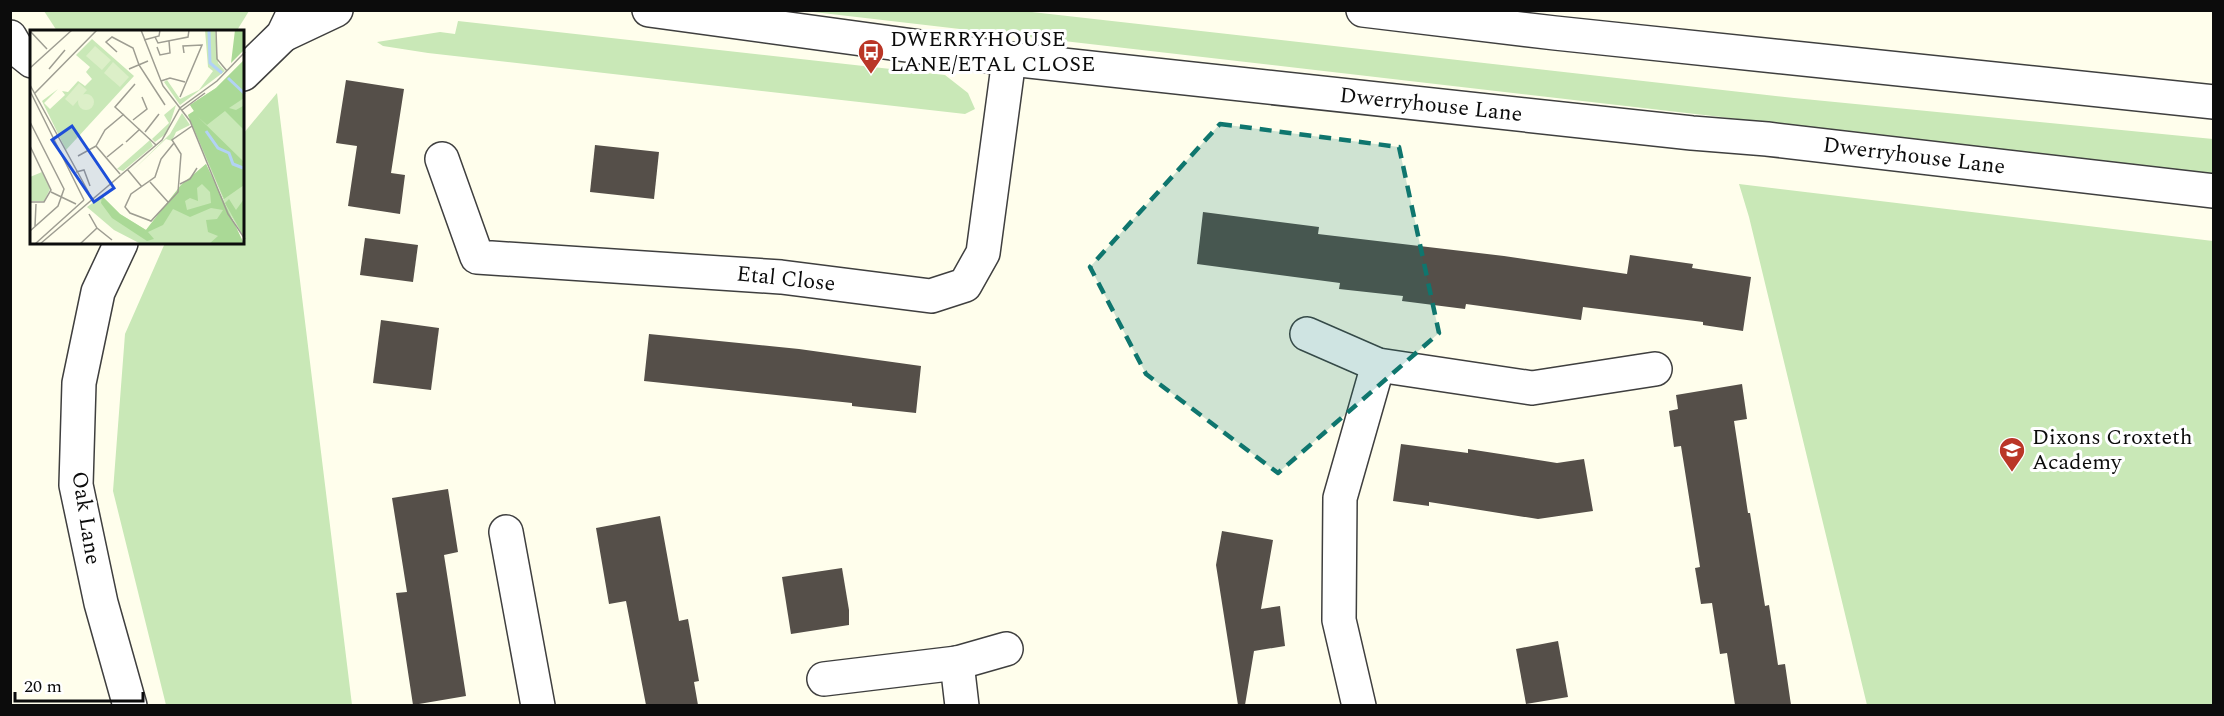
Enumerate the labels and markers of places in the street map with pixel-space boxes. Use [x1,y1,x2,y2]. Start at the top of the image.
place label: DWERRYHOUSE LANE/ETAL CLOSE [890,23,1095,81]
bus stop icon: DWERRYHOUSE LANE/ETAL CLOSE [856,37,886,75]
place label: Dixons Croxteth Academy [2032,421,2193,479]
school or university icon: Dixons Croxteth Academy [1997,435,2027,473]

